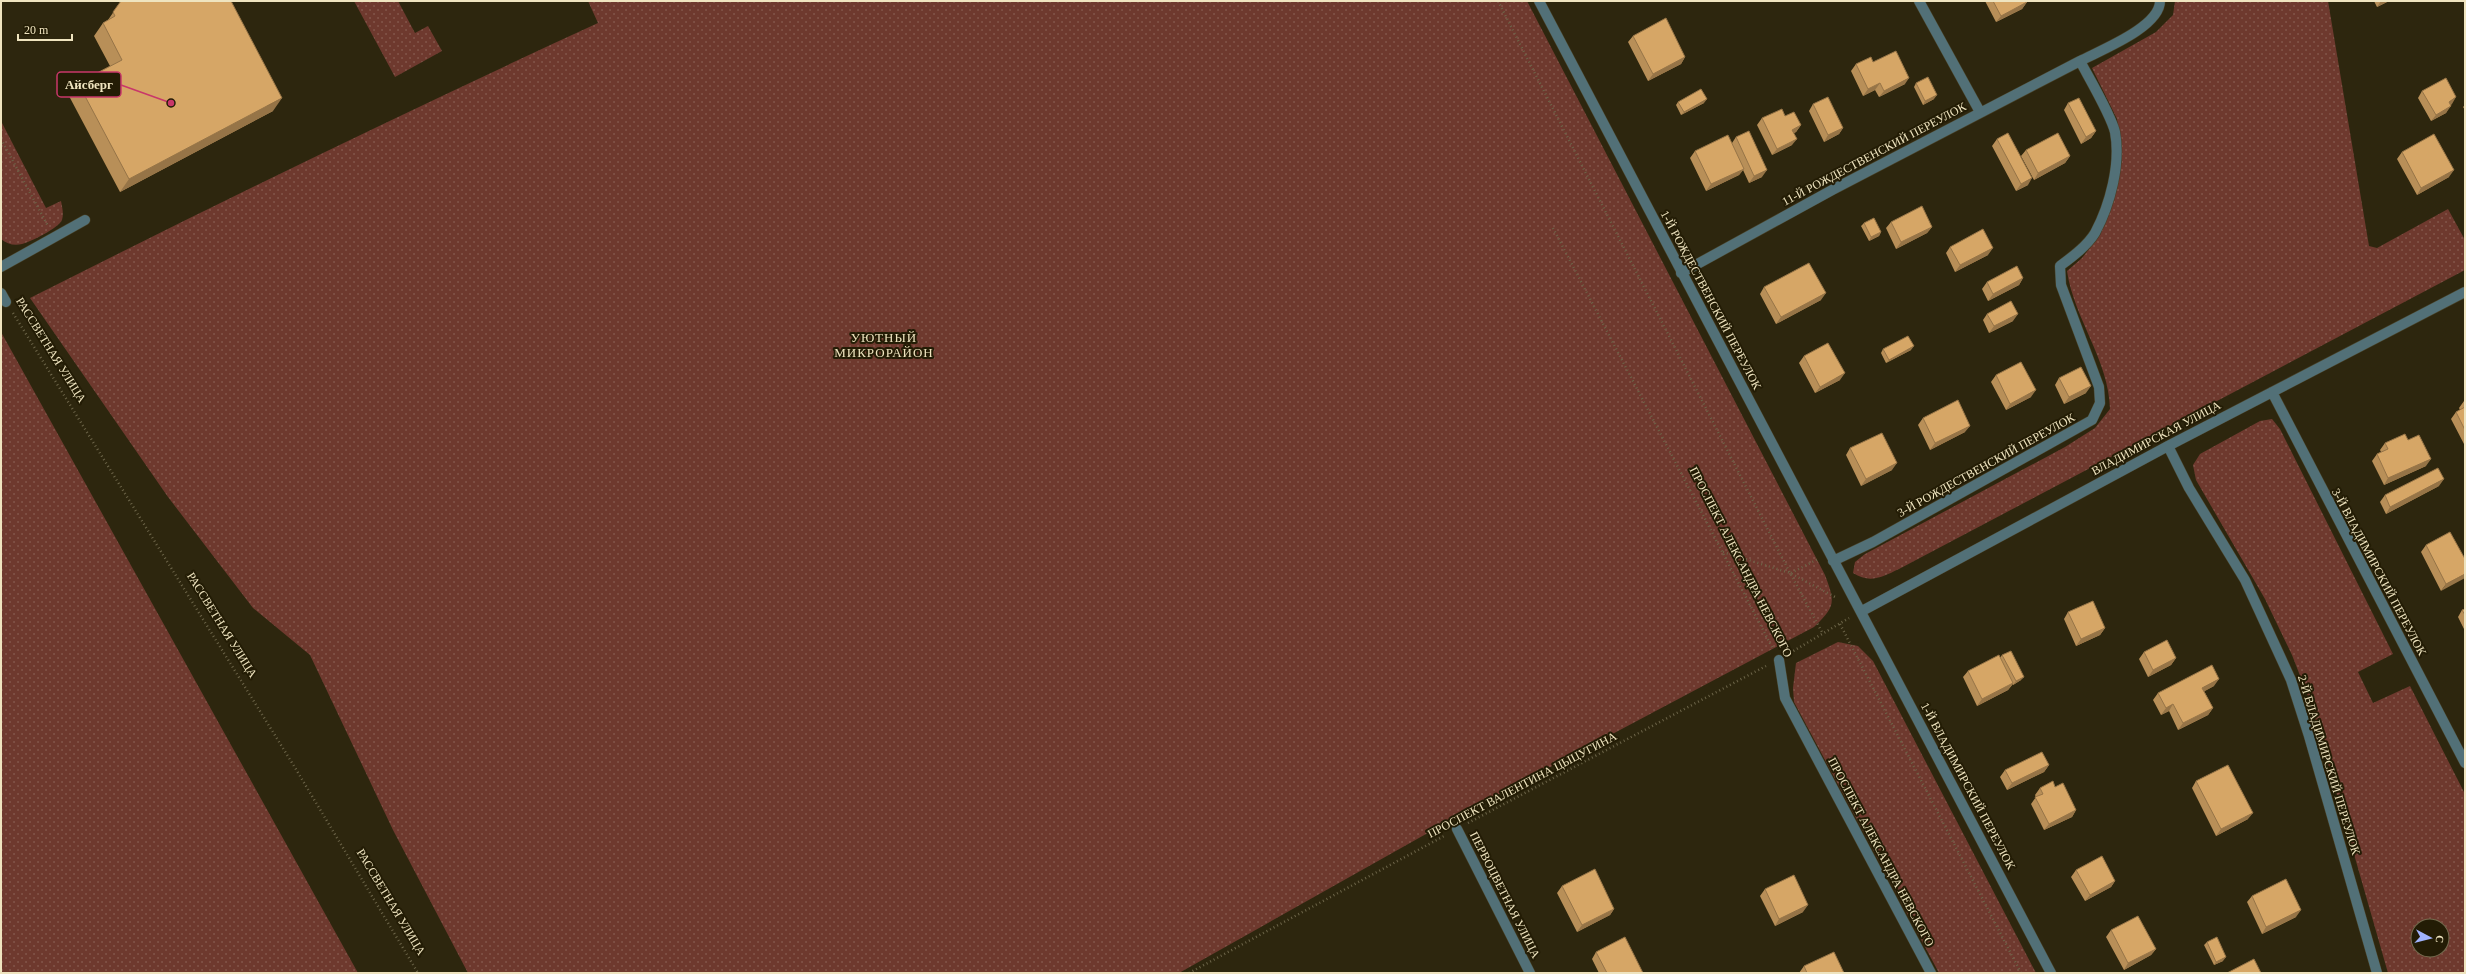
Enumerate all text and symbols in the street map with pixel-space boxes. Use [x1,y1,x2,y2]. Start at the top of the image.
scale bar [18,16,72,42]
text: 20 m [24,23,49,37]
callout: Айсберг [57,72,121,97]
text: Айсберг [65,77,113,92]
street label: 11-Й РОЖДЕСТВЕНСКИЙ ПЕРЕУЛОК [1780,99,1969,209]
street label: 1-Й РОЖДЕСТВЕНСКИЙ ПЕРЕУЛОК [1658,208,1765,393]
street label: РАССВЕТНАЯ УЛИЦА [13,295,89,406]
district label: УЮТНЫЙ МИКРОРАЙОН [834,330,934,360]
street label: ВЛАДИМИРСКАЯ УЛИЦА [2089,398,2223,478]
street label: 3-Й РОЖДЕСТВЕНСКИЙ ПЕРЕУЛОК [1895,410,2078,520]
street label: ПРОСПЕКТ АЛЕКСАНДРА НЕВСКОГО [1687,464,1795,660]
street label: 3-Й ВЛАДИМИРСКИЙ ПЕРЕУЛОК [2329,486,2430,659]
street label: РАССВЕТНАЯ УЛИЦА [184,570,260,681]
street label: 2-Й ВЛАДИМИРСКИЙ ПЕРЕУЛОК [2295,673,2363,858]
street label: 1-Й ВЛАДИМИРСКИЙ ПЕРЕУЛОК [1918,700,2019,873]
street label: ПРОСПЕКТ ВАЛЕНТИНА ЦЫЦУГИНА [1425,729,1619,841]
street label: ПРОСПЕКТ АЛЕКСАНДРА НЕВСКОГО [1825,755,1937,949]
street label: ПЕРВОЦВЕТНАЯ УЛИЦА [1467,829,1543,961]
street label: РАССВЕТНАЯ УЛИЦА [354,846,428,958]
north arrow [2410,918,2450,958]
text: С [2433,935,2446,944]

